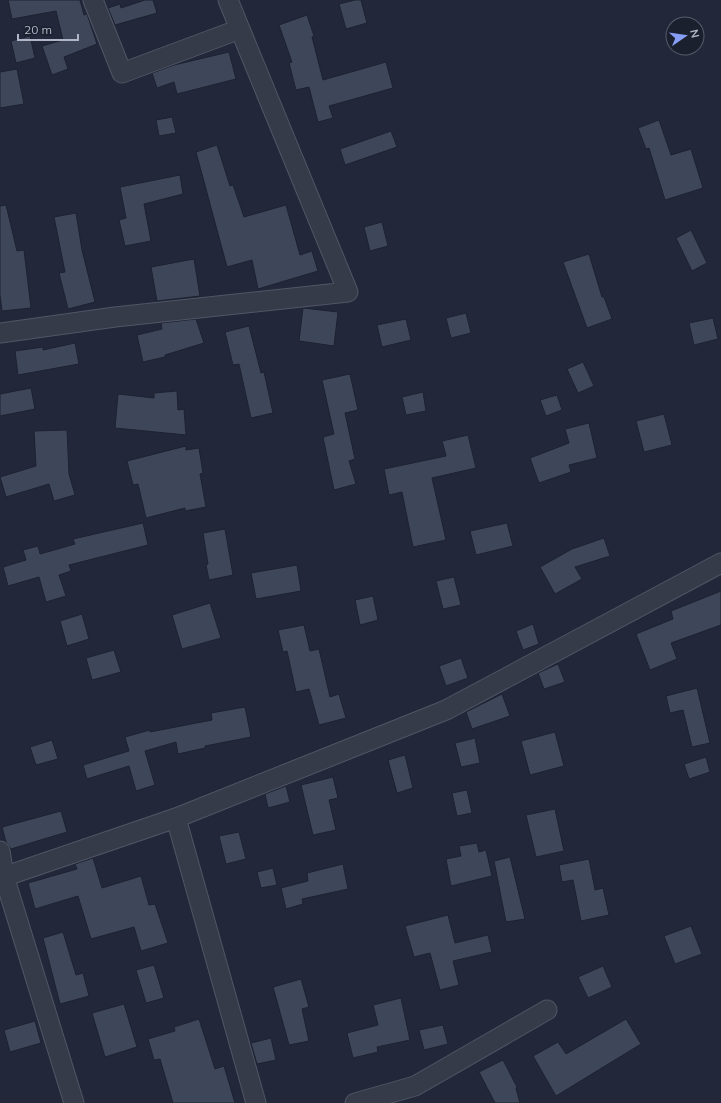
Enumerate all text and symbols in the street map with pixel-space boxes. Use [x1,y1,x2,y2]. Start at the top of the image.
scale bar [18,16,78,42]
north arrow [665,16,705,56]
text: 20 m [24,22,52,37]
text: N [687,28,702,39]

